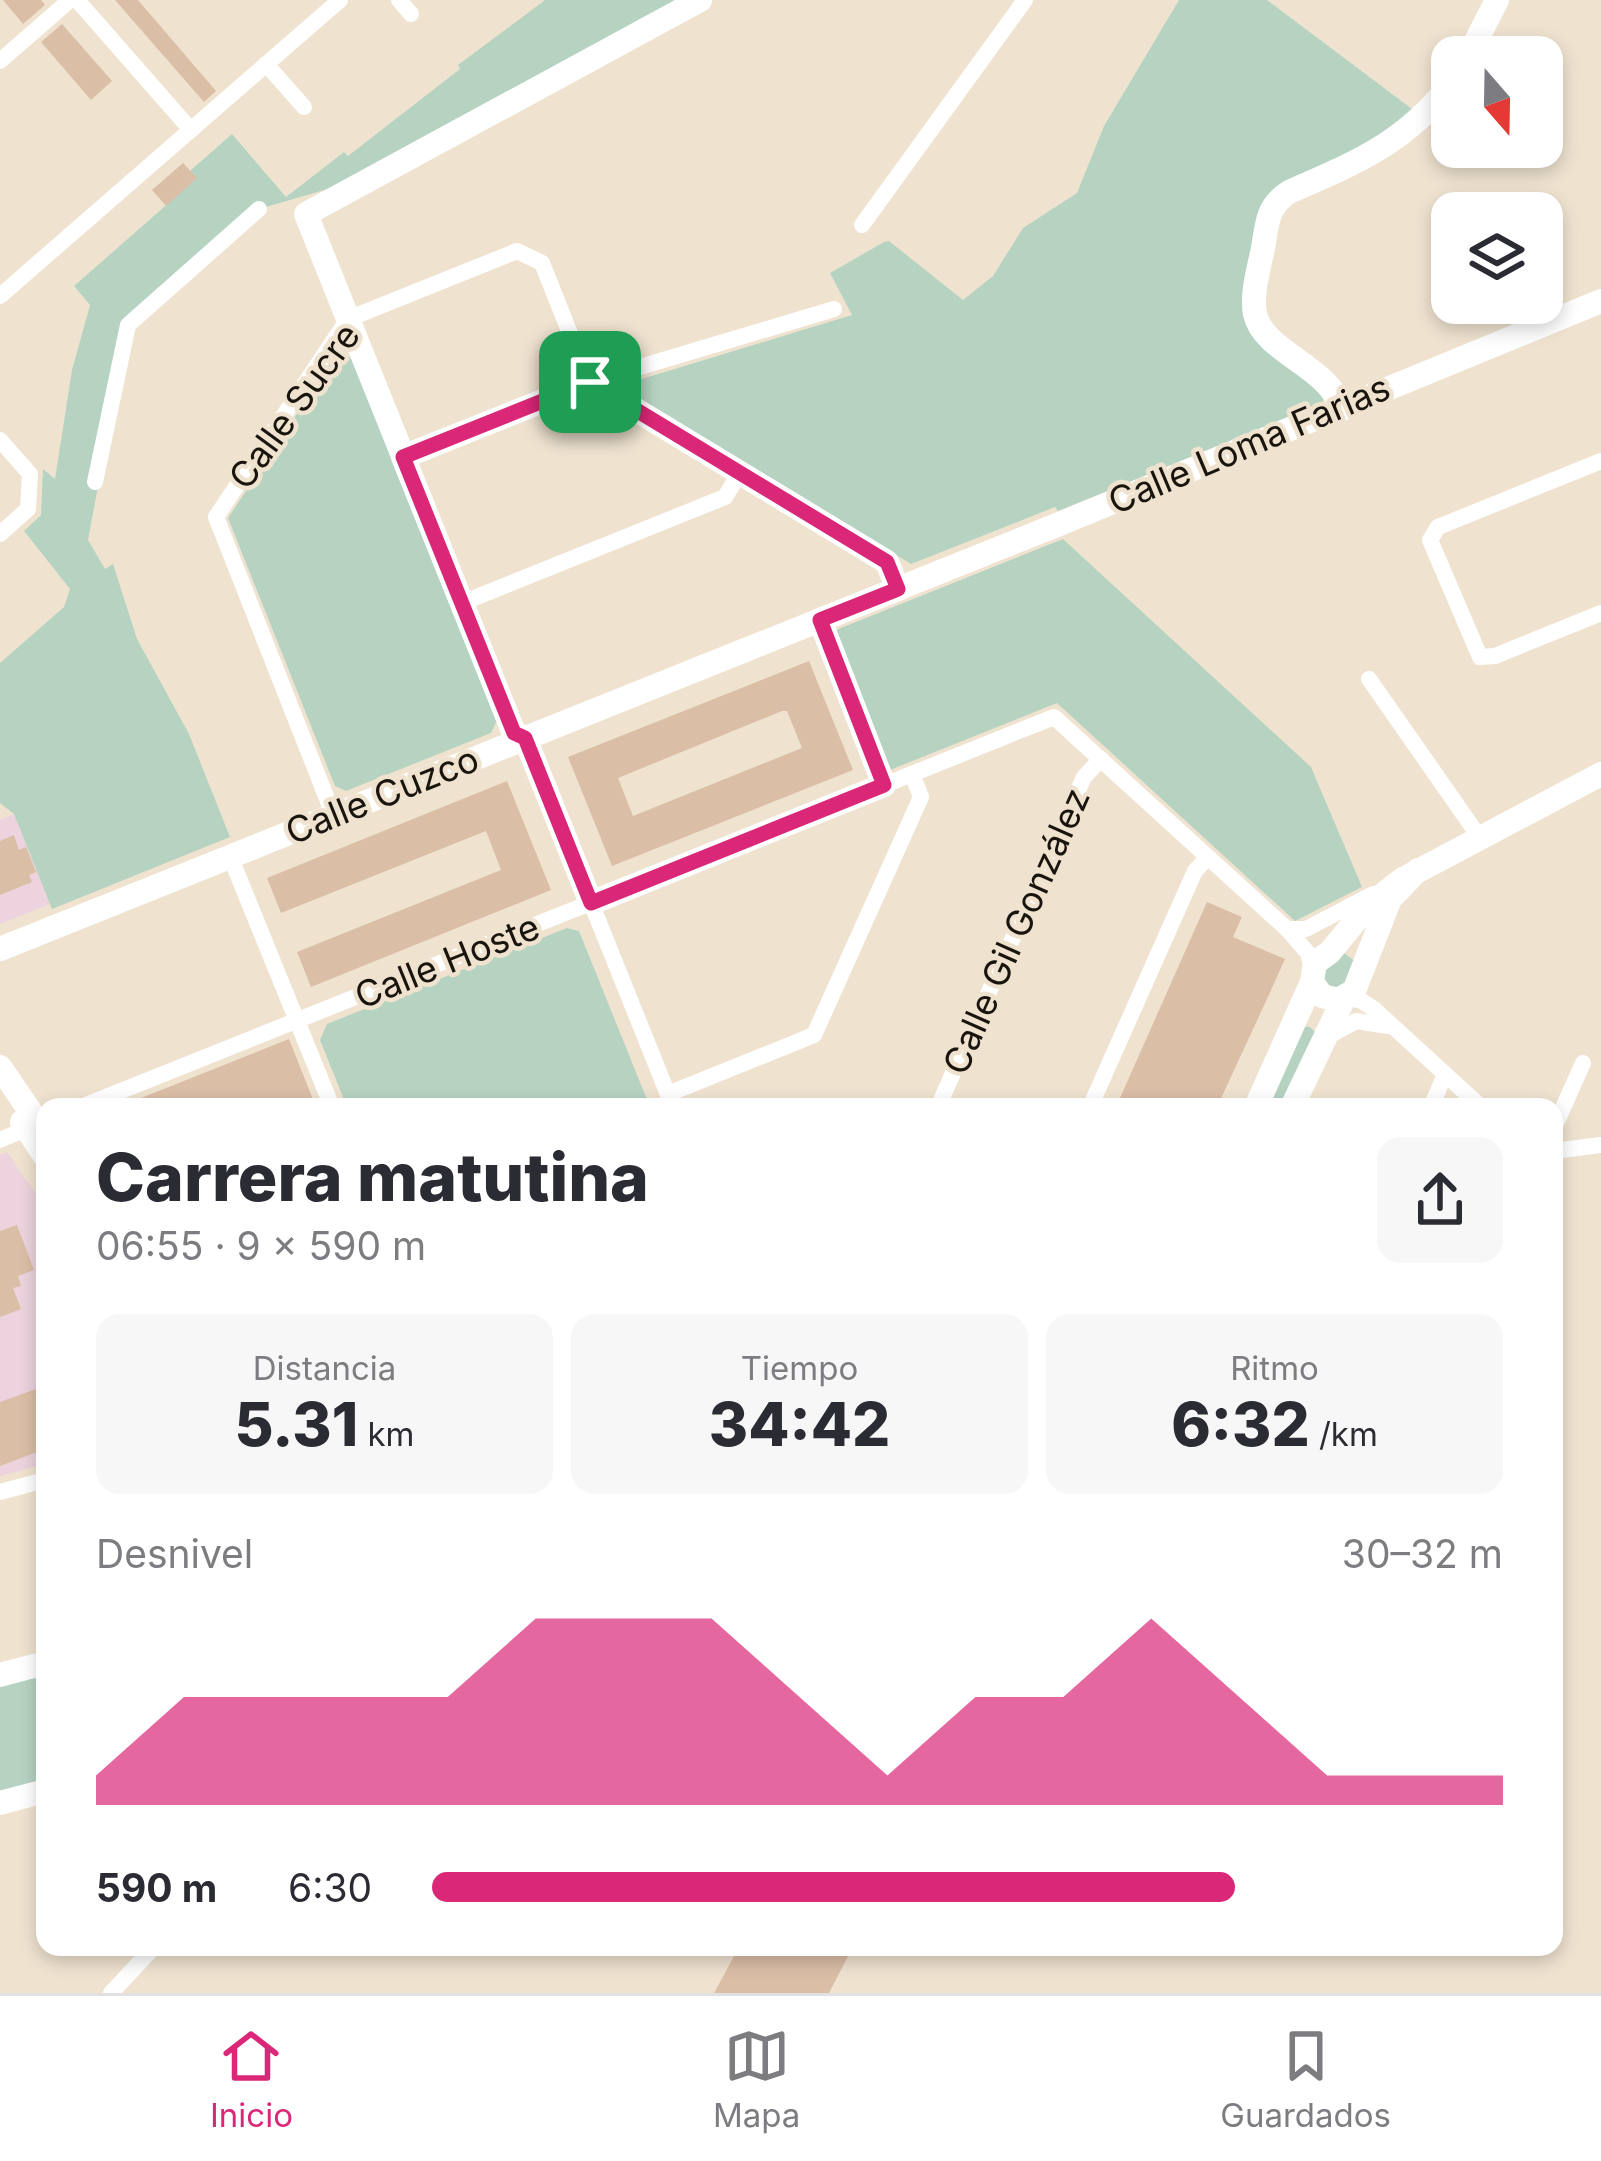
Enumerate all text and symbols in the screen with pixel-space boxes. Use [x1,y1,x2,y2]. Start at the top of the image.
north arrow [1431,36,1563,168]
map controls [1431,36,1563,324]
button: layers [1431,192,1563,324]
street label: Calle Sucre [219,315,369,497]
pin [539,331,641,433]
icon: arrive [557,349,623,415]
street label: Calle Loma Farias [1102,365,1396,523]
street label: Calle Cuzco [279,736,485,854]
street label: Calle Gil González [933,781,1099,1081]
street label: Calle Hoste [348,904,546,1018]
text: Carrera matutina [96,1137,649,1217]
button: share [1377,1137,1503,1263]
text: 06:55 · 9 × 590 m [96,1222,426,1269]
text: Distancia [253,1348,396,1388]
text: Tiempo [741,1348,858,1388]
text: Ritmo [1230,1348,1319,1388]
text: 5.31 [235,1388,358,1460]
text: 34:42 [709,1388,890,1460]
text: 6:32 [1171,1388,1310,1460]
text: km [358,1414,414,1454]
text: /km [1310,1414,1378,1454]
text: Desnivel [96,1530,253,1577]
text: 30–32 m [1342,1530,1503,1577]
text: 590 m [96,1864,217,1911]
text: 6:30 [288,1864,372,1911]
tab: Inicio [210,2023,293,2135]
tab: Mapa [713,2023,800,2135]
tab: Guardados [1220,2023,1391,2135]

